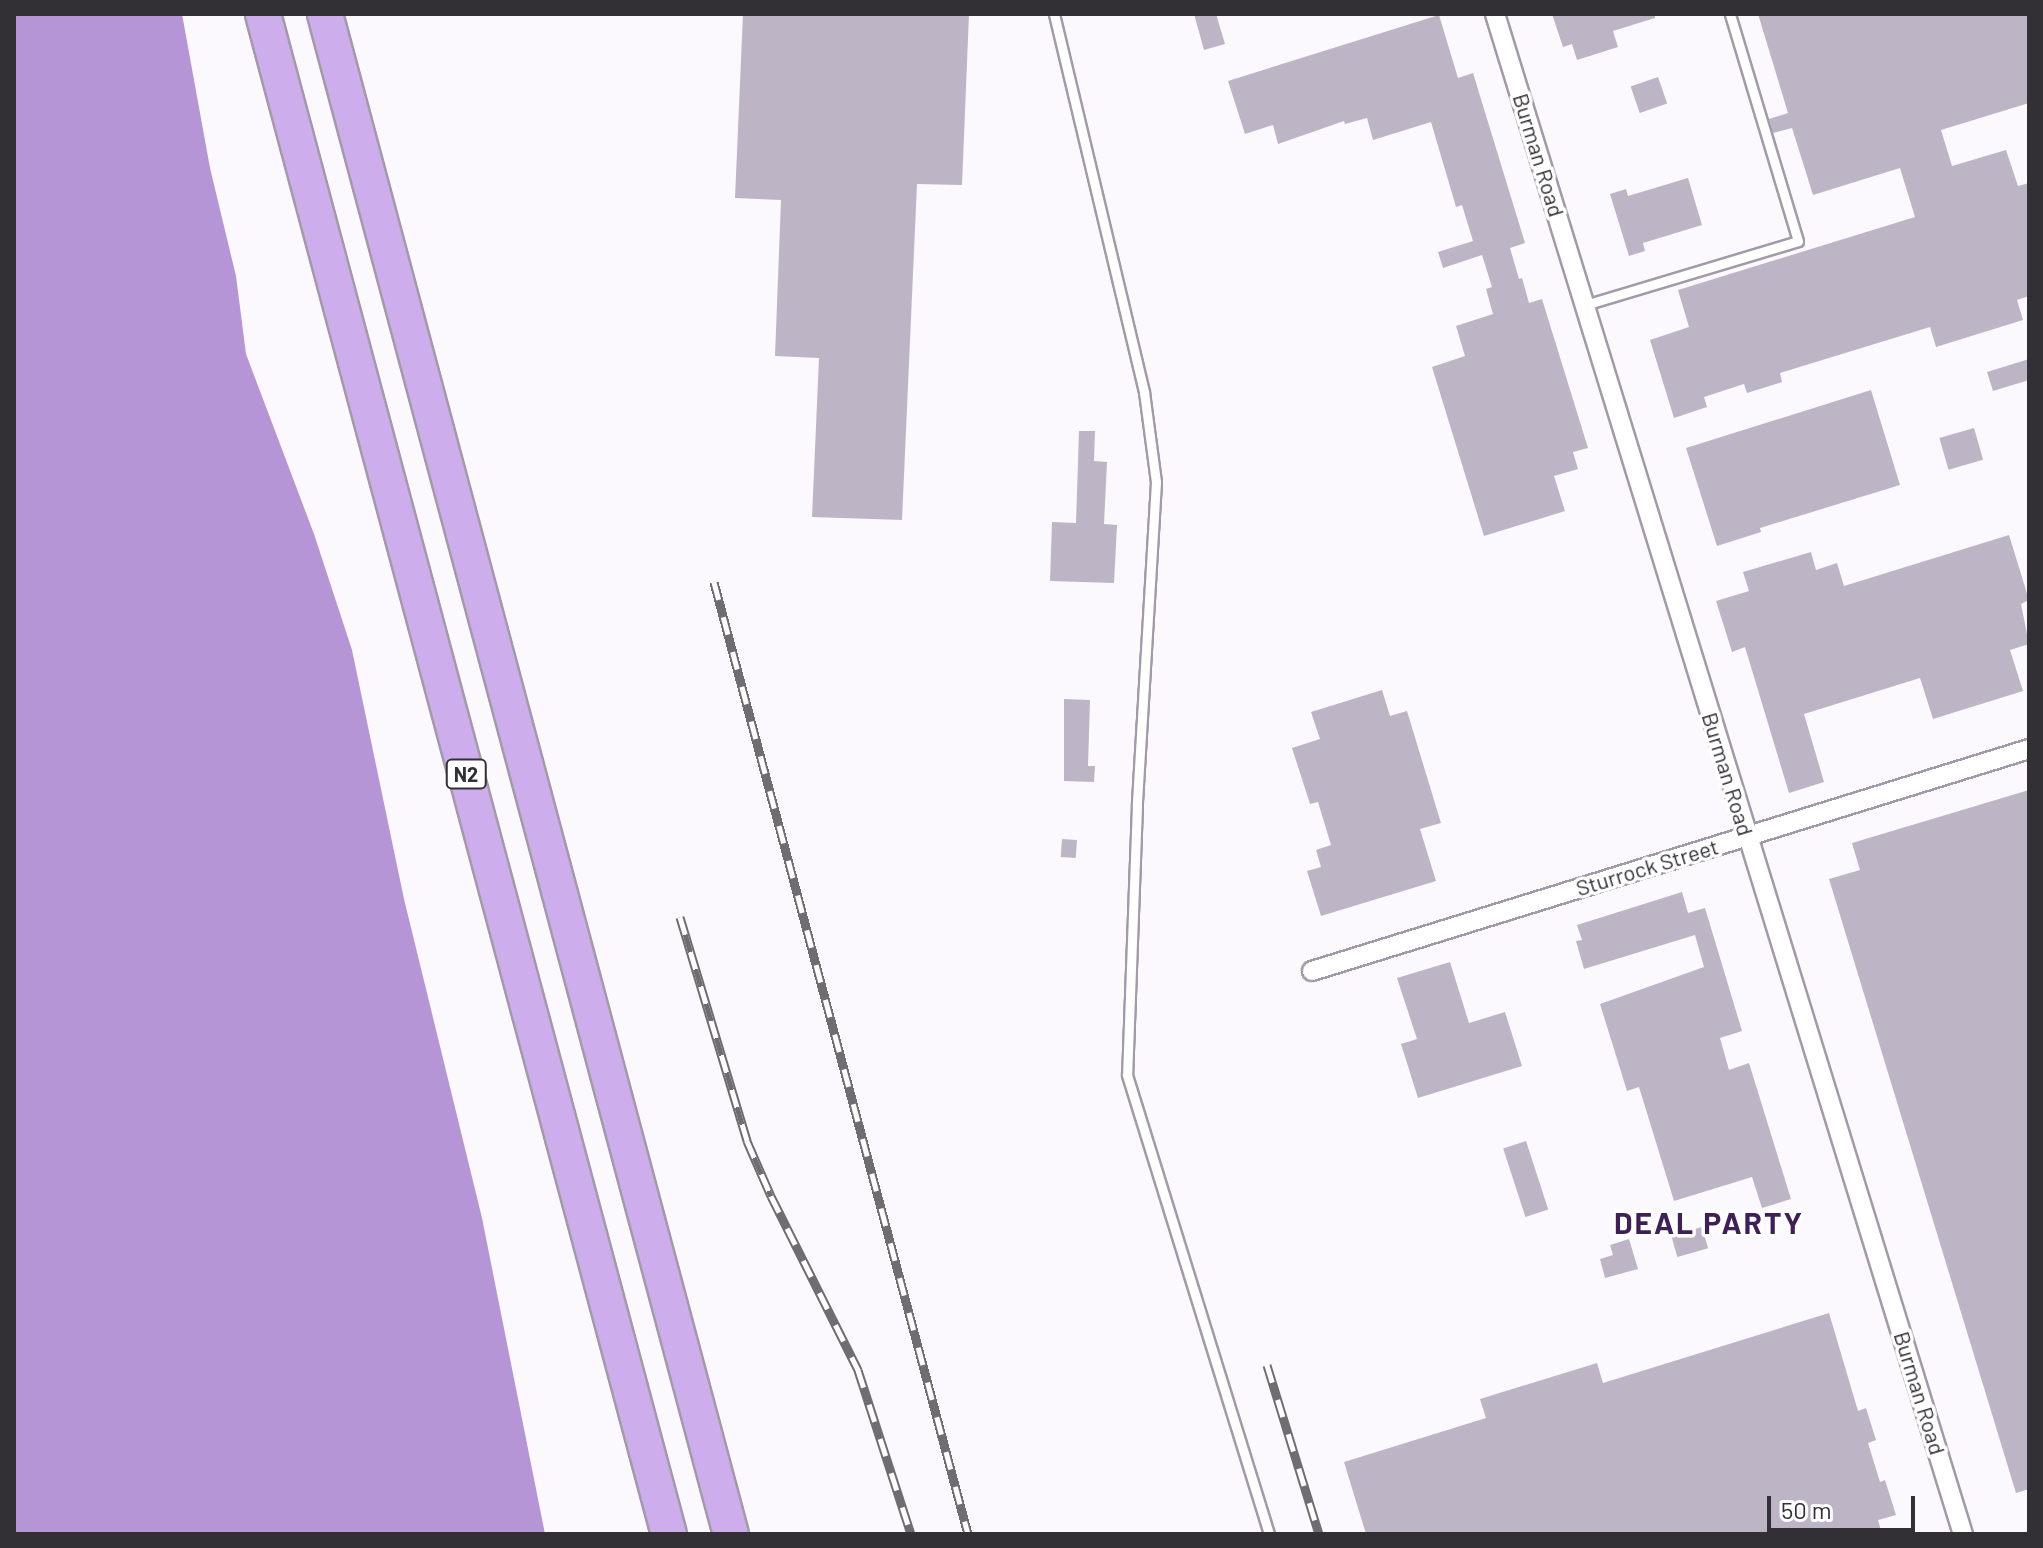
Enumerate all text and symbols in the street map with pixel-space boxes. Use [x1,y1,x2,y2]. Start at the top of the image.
street label: Burman Road [1508,90,1570,220]
street label: Burman Road [1697,709,1759,839]
road number: N2 [444,758,488,790]
street label: Sturrock Street [1573,833,1721,901]
district label: DEAL PARTY [1614,1204,1804,1240]
street label: Burman Road [1889,1328,1951,1458]
scale bar [1771,1480,1919,1530]
text: 50 m [1781,1495,1832,1524]

